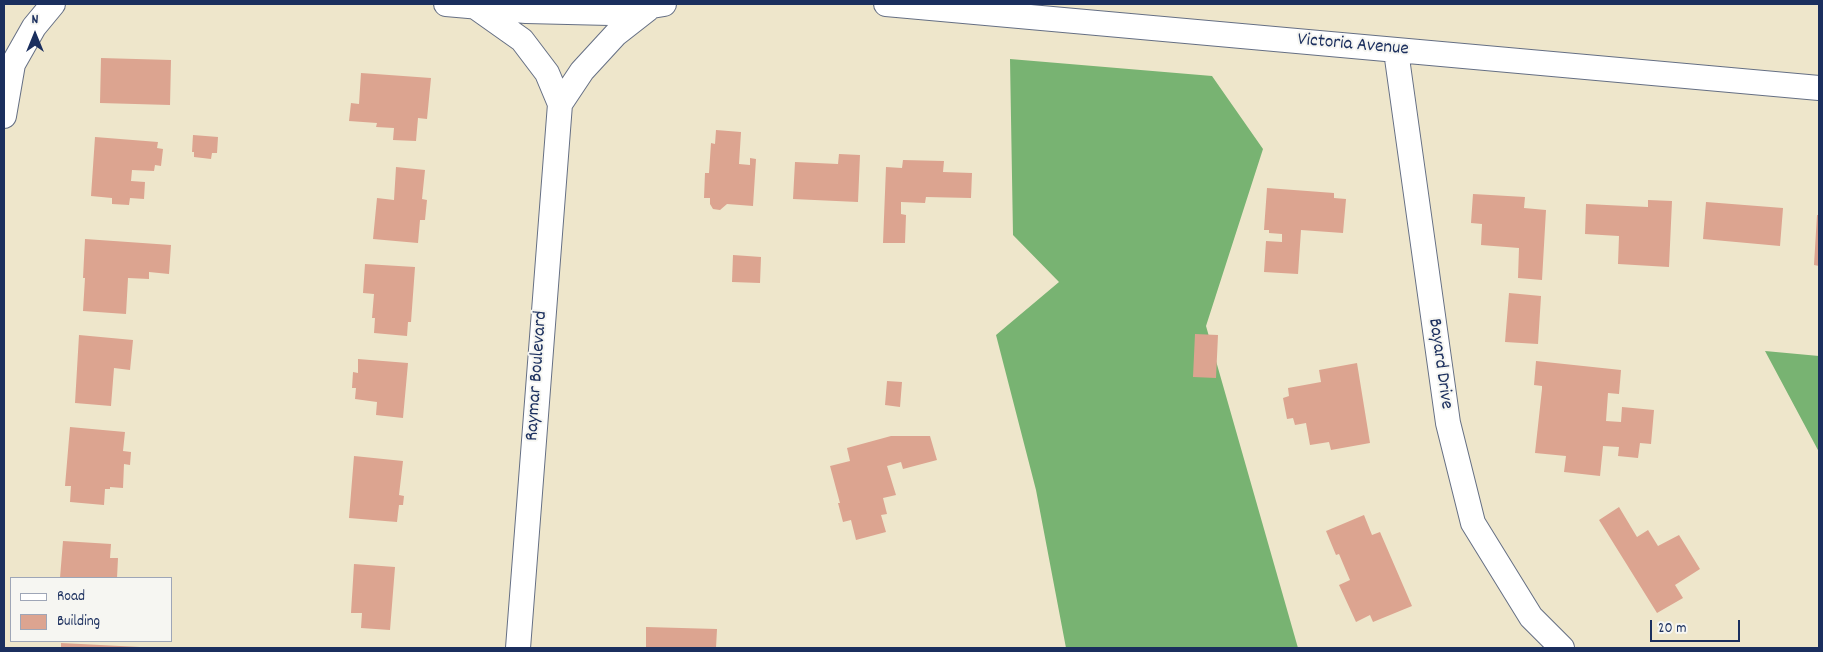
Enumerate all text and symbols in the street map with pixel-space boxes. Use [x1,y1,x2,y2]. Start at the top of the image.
north arrow [10,10,60,60]
text: N [32,10,38,30]
street label: Victoria Avenue [1296,30,1410,62]
street label: Raymar Boulevard [522,310,554,442]
street label: Bayard Drive [1421,317,1457,411]
legend [10,577,172,642]
text: Road [57,586,85,608]
scale bar [1653,610,1743,642]
text: Building [57,611,100,633]
text: 20 m [1658,618,1686,640]

